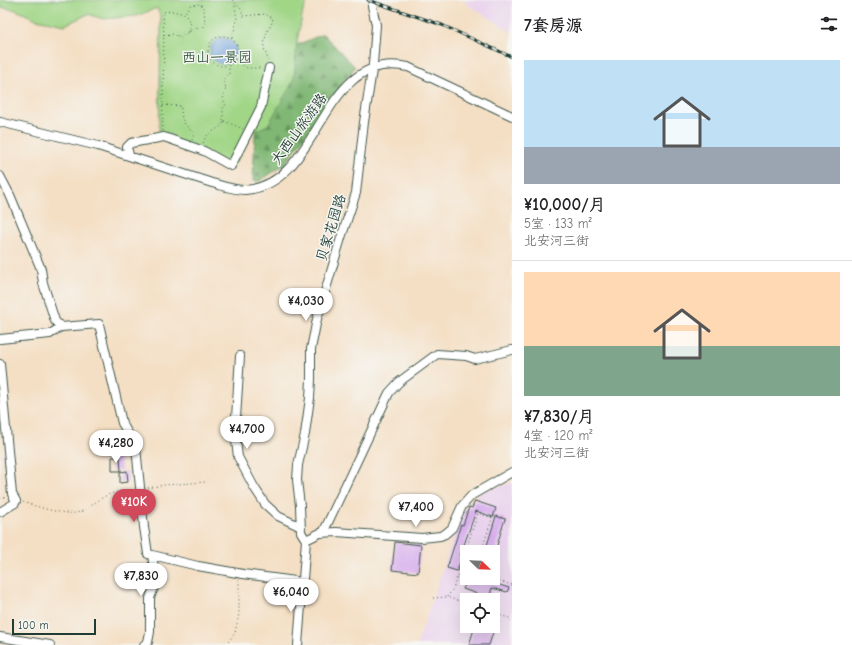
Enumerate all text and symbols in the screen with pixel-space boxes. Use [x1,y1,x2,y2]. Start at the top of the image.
icon: filters [818,13,840,35]
text: 7套房源 [524,16,583,35]
park label: 西山一景园 [182,49,252,66]
icon: home [646,86,718,158]
street label: 大西山旅游路 [267,90,331,168]
street label: 贝家花园路 [313,192,349,264]
text: ¥10,000/月 [524,195,606,214]
text: 5室 · 133 m² [524,216,592,231]
text: 北安河三街 [524,233,589,248]
pin: ¥4,030 [273,288,339,322]
text: ¥4,030 [288,293,324,308]
icon: home [646,298,718,370]
text: ¥7,830/月 [524,407,595,426]
pin: ¥4,700 [214,416,280,450]
text: ¥4,700 [229,421,265,436]
text: 4室 · 120 m² [524,428,592,443]
pin: ¥4,280 [83,430,149,464]
text: ¥4,280 [98,435,134,450]
text: 北安河三街 [524,445,589,460]
pin: ¥10K [110,489,158,523]
text: ¥10K [121,494,147,509]
pin: ¥7,400 [383,494,449,528]
text: ¥7,400 [398,499,434,514]
north arrow [460,545,500,585]
map controls [460,545,500,633]
pin: ¥7,830 [108,563,174,597]
text: ¥7,830 [123,568,159,583]
pin: ¥6,040 [258,579,324,613]
text: ¥6,040 [273,584,309,599]
button: locate [460,593,500,633]
scale bar [12,617,96,636]
text: 100 m [18,619,49,632]

